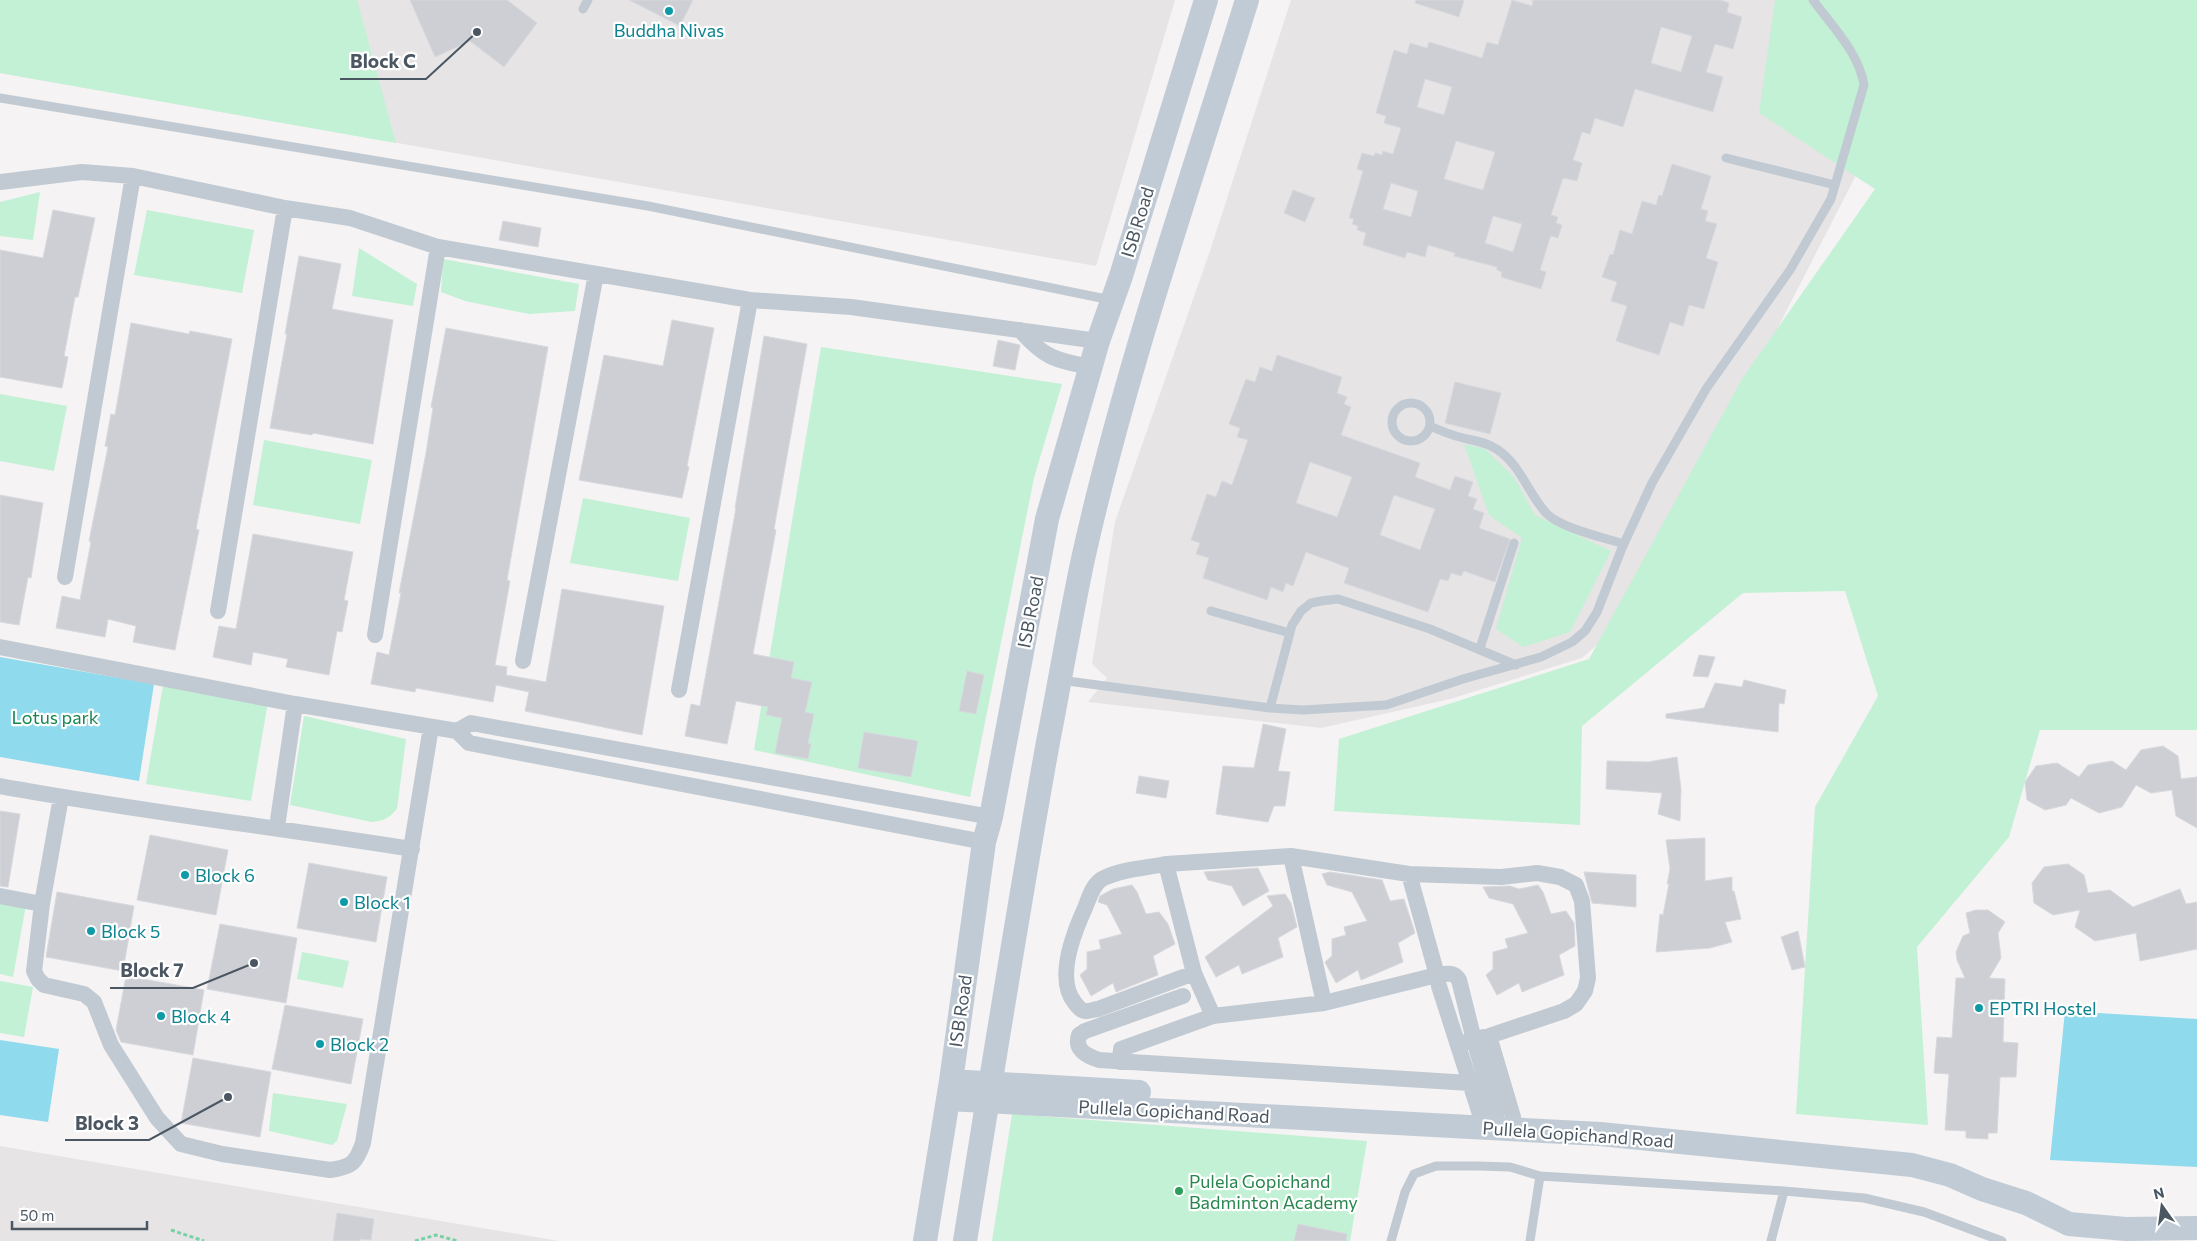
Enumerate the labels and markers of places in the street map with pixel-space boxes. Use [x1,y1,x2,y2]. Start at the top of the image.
marker: Buddha Nivas [663,5,675,17]
place label: Buddha Nivas [614,19,724,41]
callout: Block C [340,45,426,79]
place label: Block 6 [195,864,255,886]
marker: Block 6 [179,869,191,881]
place label: Block 1 [354,891,411,913]
marker: Block 1 [338,896,350,908]
place label: Block 5 [101,920,160,942]
marker: Block 5 [85,925,97,937]
callout: Block 7 [110,954,193,988]
place label: EPTRI Hostel [1989,997,2097,1019]
marker: EPTRI Hostel [1973,1002,1985,1014]
place label: Block 4 [171,1005,231,1027]
marker: Block 4 [155,1010,167,1022]
place label: Block 2 [330,1033,389,1055]
marker: Block 2 [314,1038,326,1050]
callout: Block 3 [65,1106,149,1140]
place label: Pulela Gopichand Badminton Academy [1189,1170,1358,1213]
marker: Pulela Gopichand Badminton Academy [1173,1185,1185,1197]

